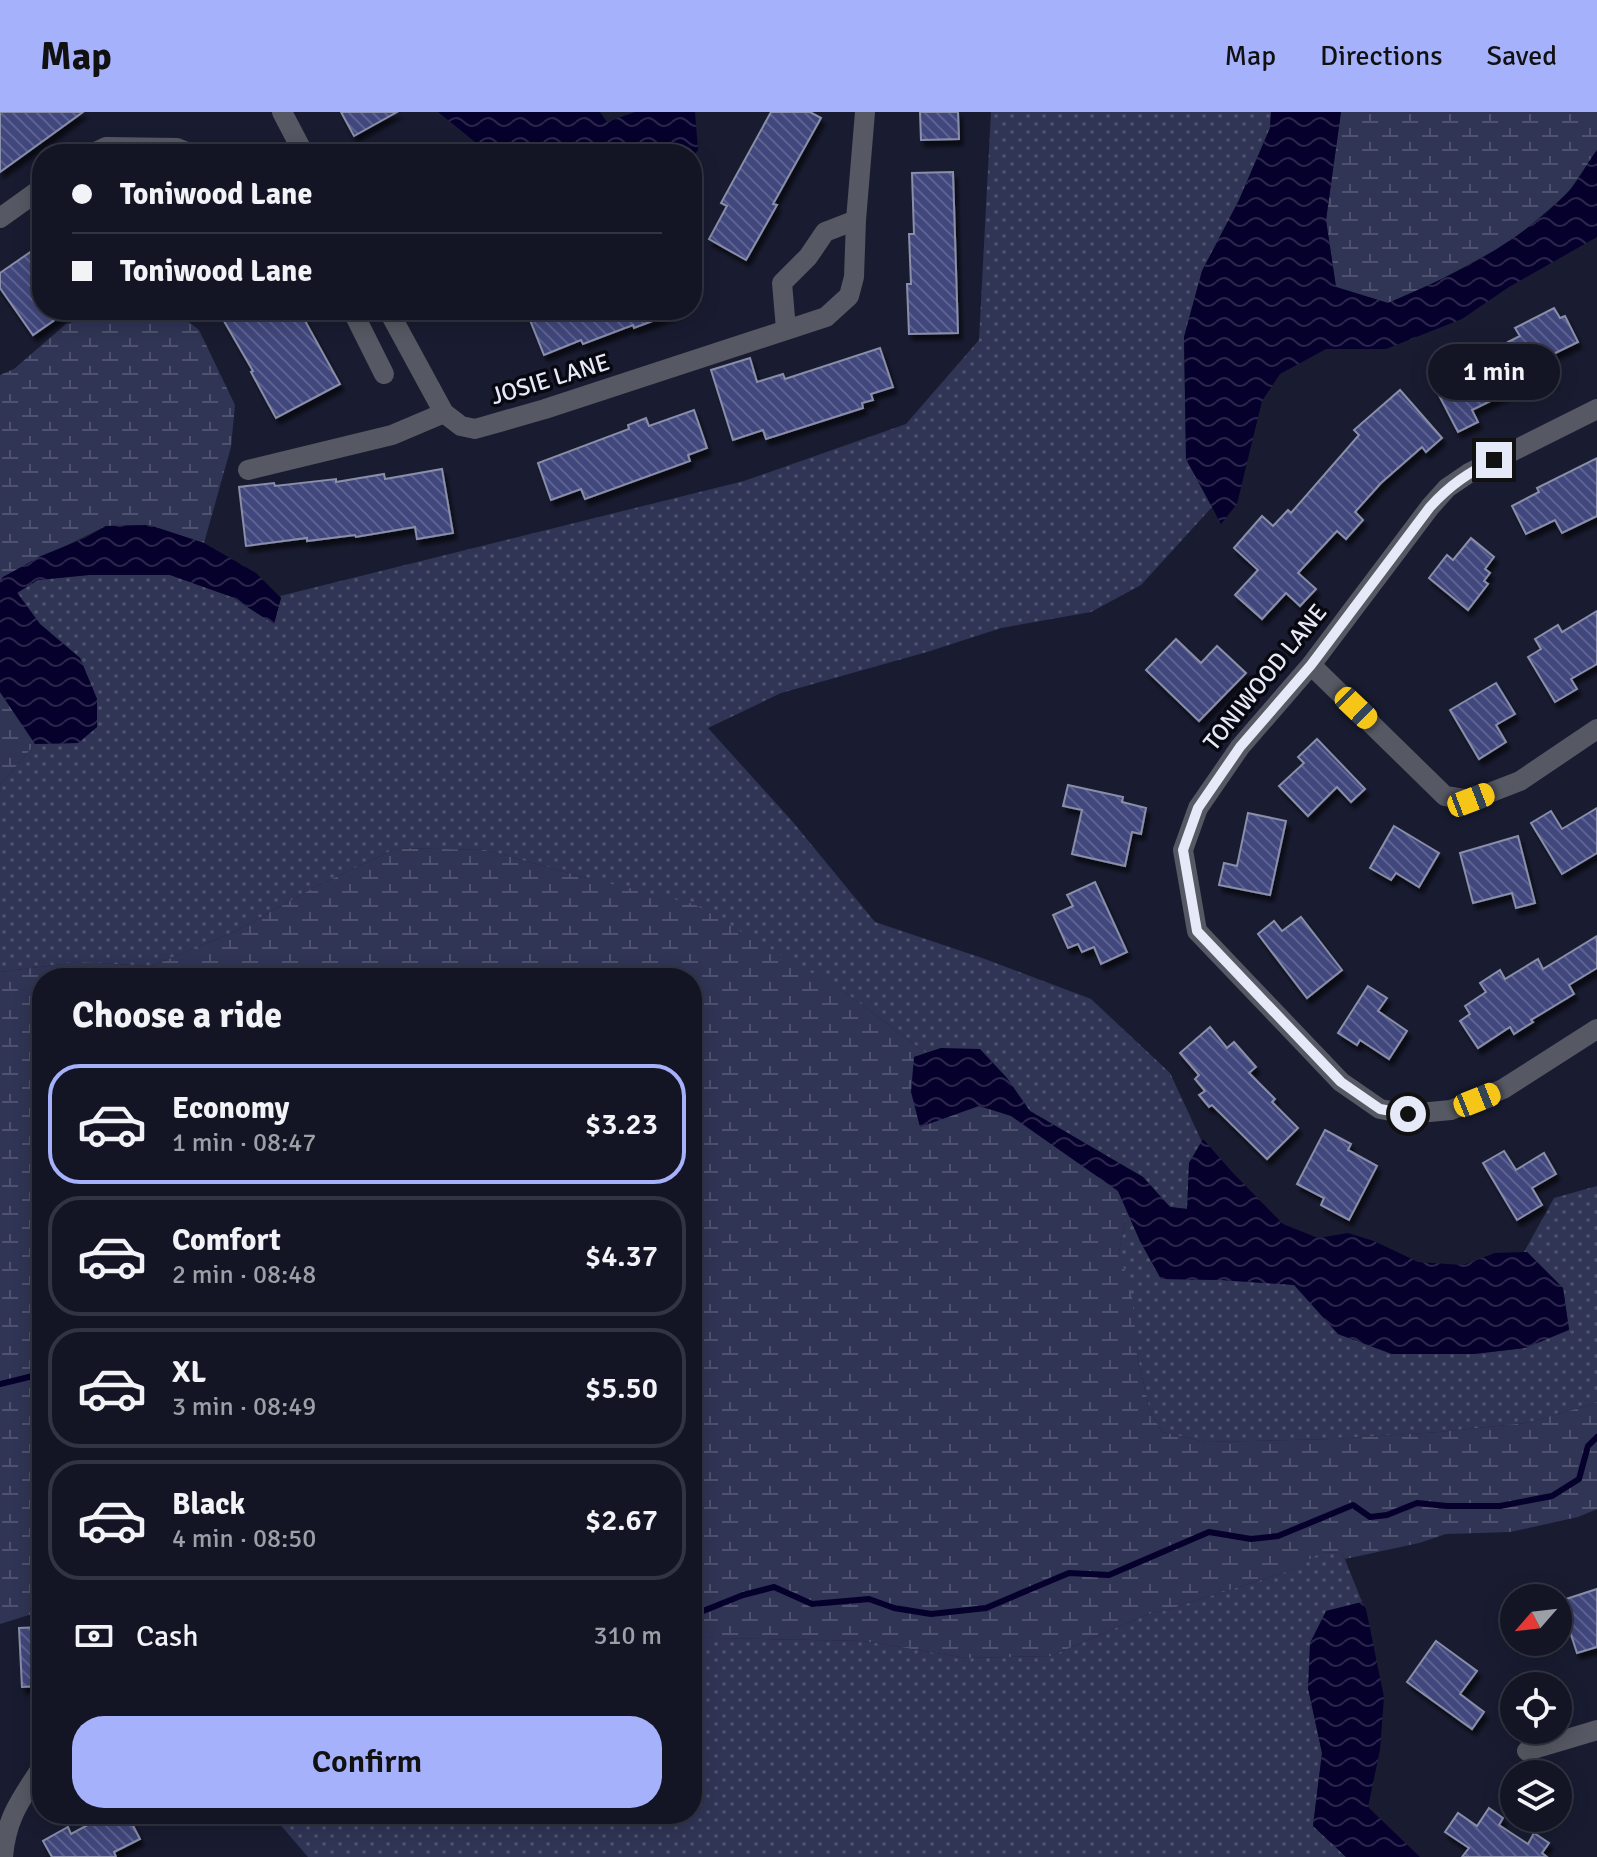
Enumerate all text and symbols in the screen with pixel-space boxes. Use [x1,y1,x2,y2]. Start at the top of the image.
text: Map [40,33,112,80]
text: Map [1224,39,1276,73]
text: Directions [1320,39,1442,73]
text: Saved [1486,39,1557,73]
text: Toniwood Lane [120,176,312,213]
text: Toniwood Lane [120,253,312,290]
callout: 1 min [1428,344,1560,400]
street label: JOSIE LANE [487,347,613,411]
text: 1 min [1463,356,1525,388]
route end [1476,442,1512,478]
street label: TONIWOOD LANE [1197,598,1333,756]
car [1330,683,1382,733]
car [1444,780,1498,820]
text: Choose a ride [72,993,282,1038]
car [1450,1080,1504,1120]
icon: car [76,1088,148,1160]
text: Economy [172,1090,289,1127]
route start [1390,1096,1426,1132]
text: $3.23 [585,1106,658,1143]
text: 1 min · 08:47 [172,1127,316,1159]
icon: car [76,1220,148,1292]
text: Comfort [172,1222,281,1259]
text: $4.37 [585,1238,658,1275]
text: 2 min · 08:48 [172,1259,316,1291]
icon: car [76,1352,148,1424]
text: XL [172,1354,206,1391]
text: $5.50 [585,1370,658,1407]
text: 3 min · 08:49 [172,1391,316,1423]
icon: car [76,1484,148,1556]
text: Black [172,1486,245,1523]
text: $2.67 [585,1502,658,1539]
text: 4 min · 08:50 [172,1523,316,1555]
north arrow [1500,1584,1572,1656]
map controls [1500,1584,1572,1832]
icon: cash [72,1614,116,1658]
text: Cash [136,1618,199,1655]
text: 310 m [593,1620,662,1652]
button: locate [1500,1672,1572,1744]
button: Confirm [72,1716,662,1808]
button: layers [1500,1760,1572,1832]

